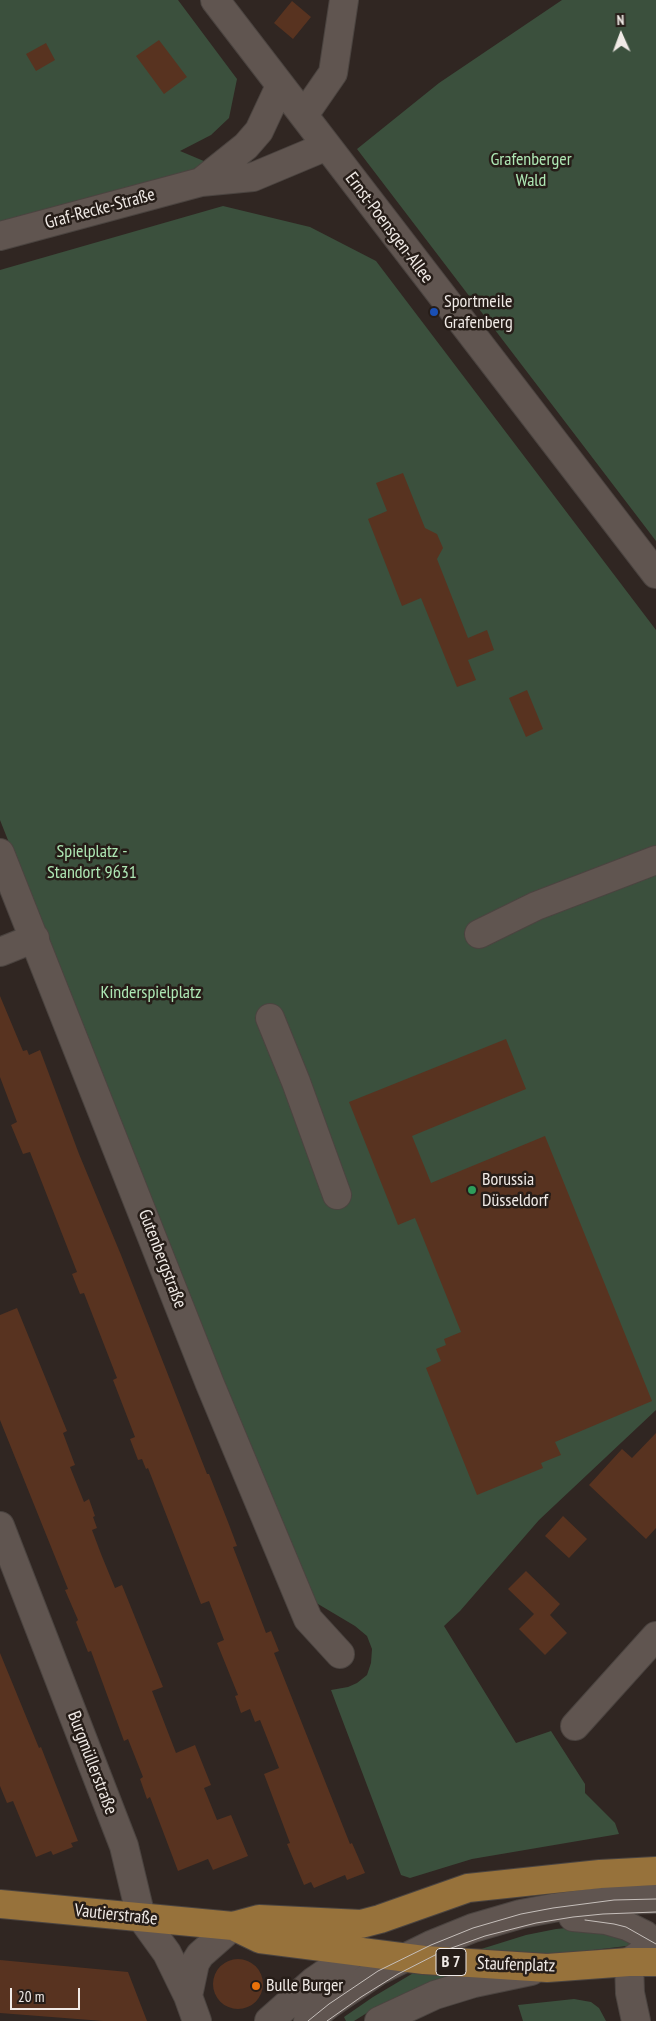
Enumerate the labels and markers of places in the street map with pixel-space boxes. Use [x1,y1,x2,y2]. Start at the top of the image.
place label: Sportmeile Grafenberg [444,291,513,334]
marker: Sportmeile Grafenberg [428,306,440,318]
place label: Borussia Düsseldorf [482,1169,548,1212]
marker: Borussia Düsseldorf [466,1184,478,1196]
place label: Bulle Burger [266,1975,343,1997]
marker: Bulle Burger [250,1980,262,1992]

